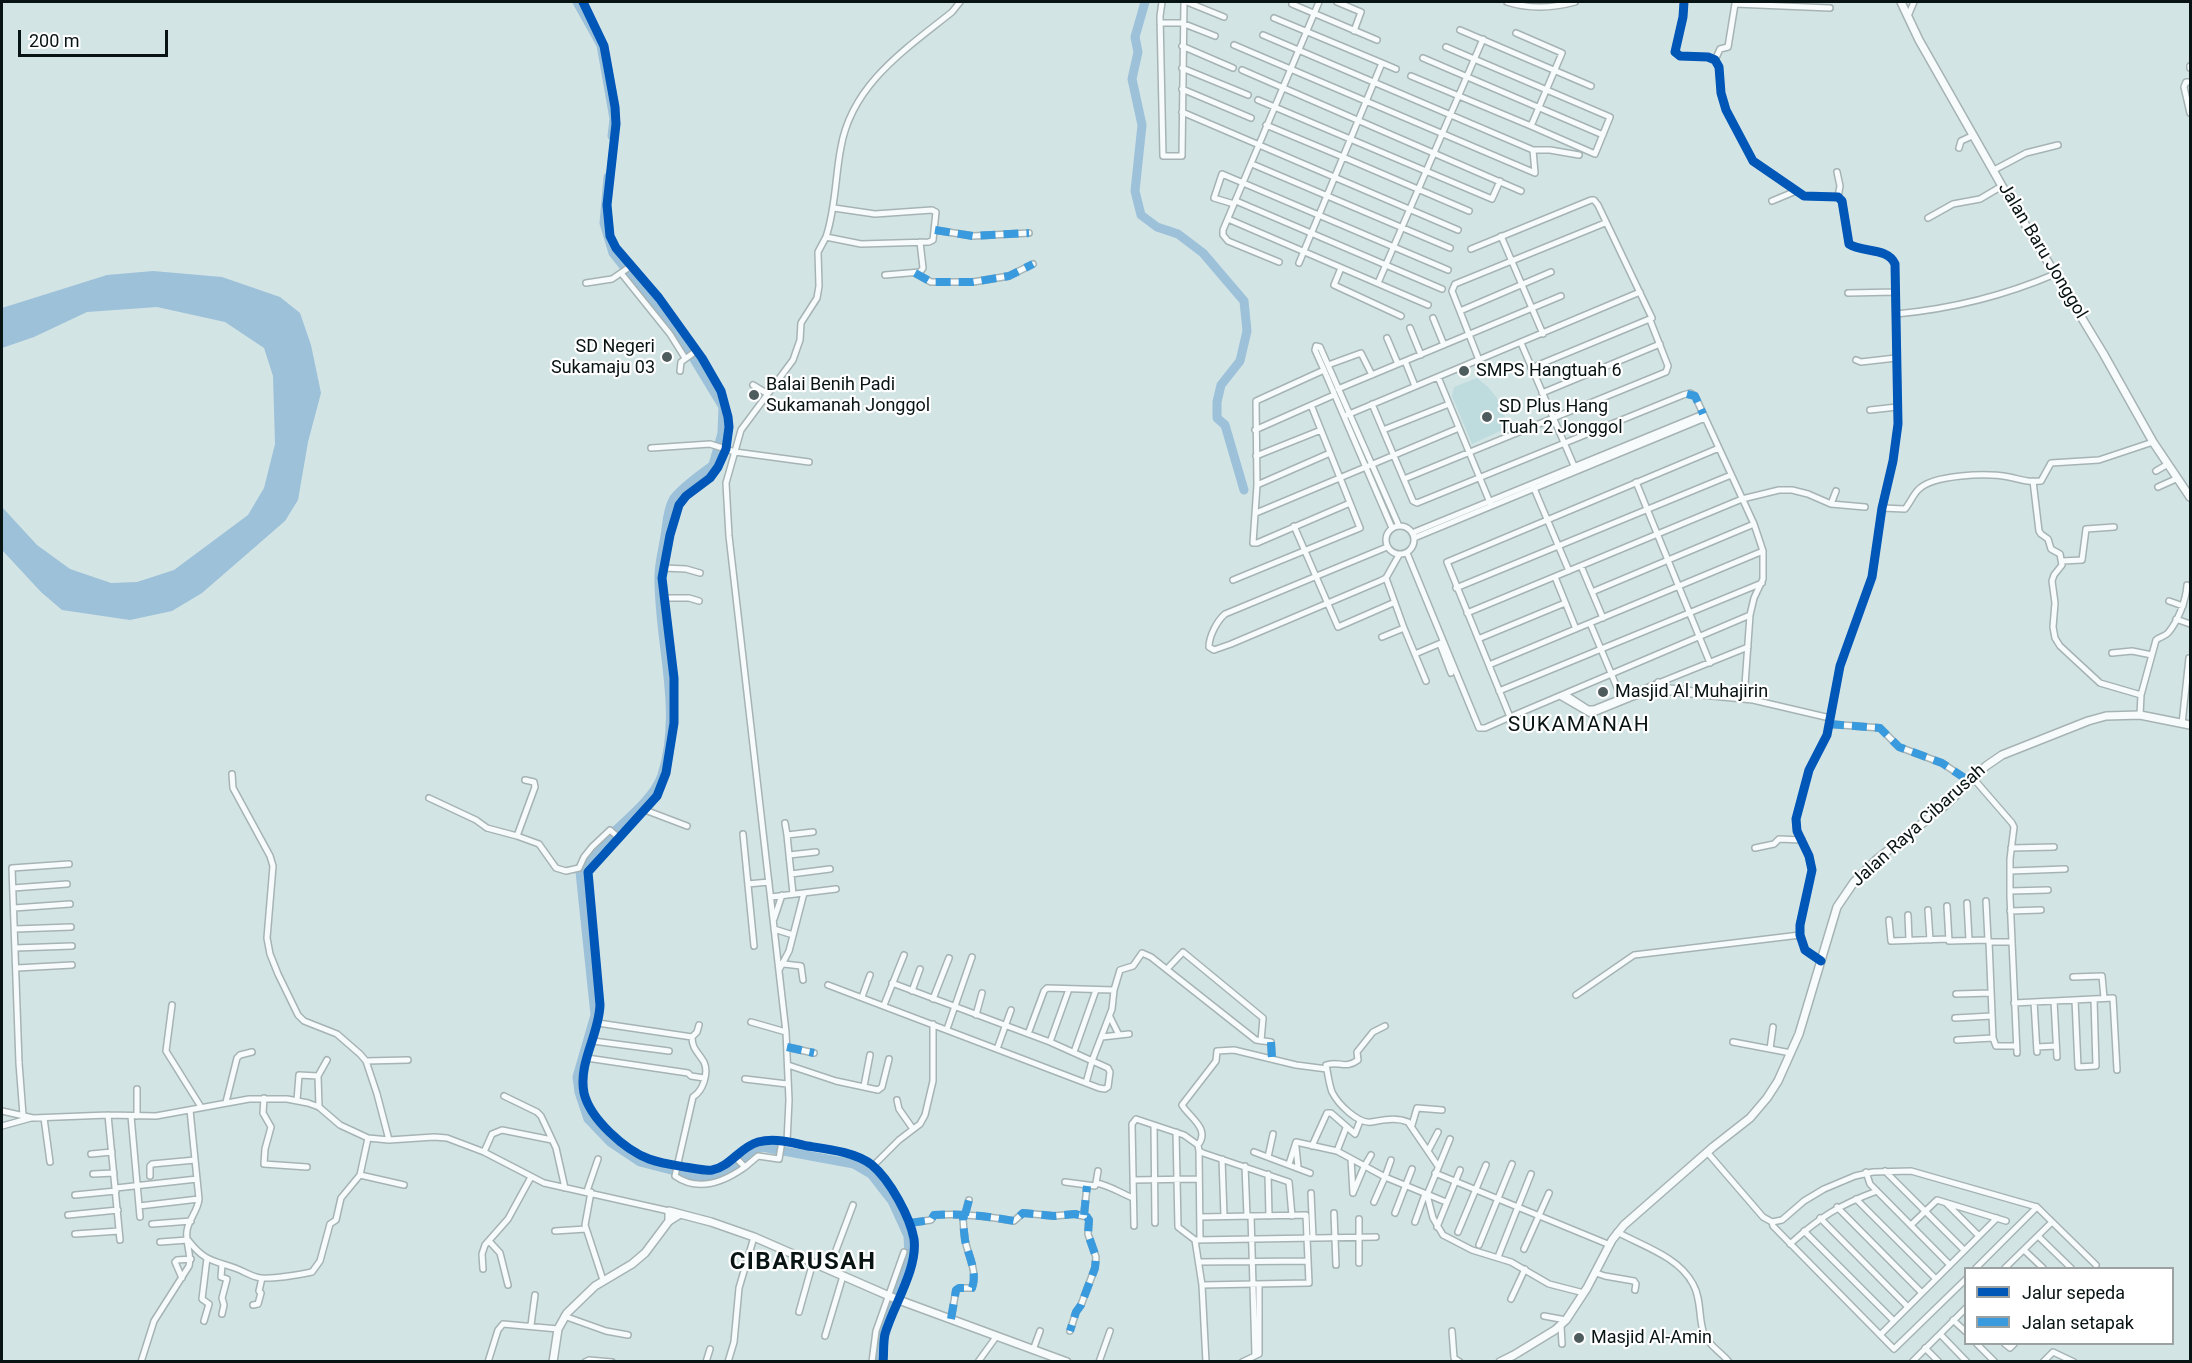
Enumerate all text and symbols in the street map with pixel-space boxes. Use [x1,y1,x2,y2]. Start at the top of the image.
scale bar [21,18,171,56]
text: 200 m [29,30,80,51]
street label: Jalan Baru Jonggol [1993,179,2091,323]
place label: SD Negeri Sukamaju 03 [551,336,655,378]
marker: SD Negeri Sukamaju 03 [660,350,674,364]
place label: SMPS Hangtuah 6 [1476,360,1622,382]
marker: SMPS Hangtuah 6 [1457,364,1471,378]
place label: Balai Benih Padi Sukamanah Jonggol [766,374,930,416]
marker: Balai Benih Padi Sukamanah Jonggol [747,388,761,402]
place label: SD Plus Hang Tuah 2 Jonggol [1499,396,1623,438]
marker: SD Plus Hang Tuah 2 Jonggol [1480,410,1494,424]
place label: Masjid Al Muhajirin [1615,681,1768,703]
marker: Masjid Al Muhajirin [1596,685,1610,699]
district label: SUKAMANAH [1508,713,1650,739]
street label: Jalan Raya Cibarusah [1848,760,1990,892]
district label: CIBARUSAH [730,1249,876,1277]
legend [1964,1267,2174,1345]
text: Jalur sepeda [2022,1282,2125,1303]
text: Jalan setapak [2022,1312,2134,1333]
place label: Masjid Al-Amin [1591,1327,1712,1349]
marker: Masjid Al-Amin [1572,1331,1586,1345]

